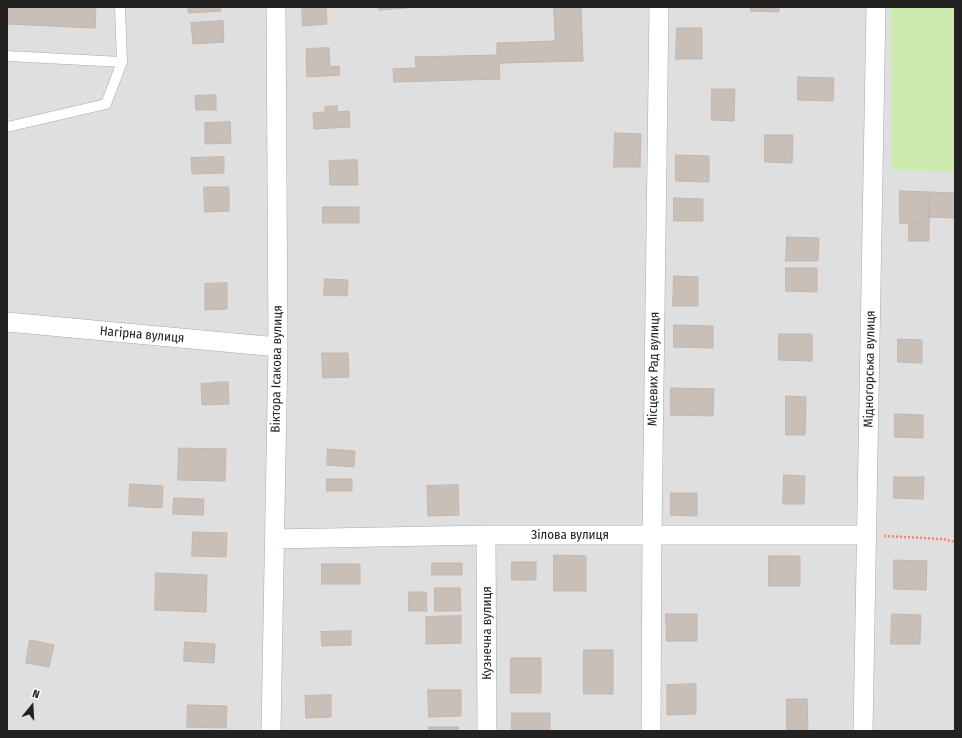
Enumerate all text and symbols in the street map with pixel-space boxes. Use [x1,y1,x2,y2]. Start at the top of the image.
street label: Віктора Ісакова вулиця [268,305,286,433]
street label: Мідногорська вулиця [861,310,879,428]
street label: Місцевих Рад вулиця [645,312,663,426]
street label: Нагірна вулиця [99,324,185,346]
street label: Зілова вулиця [531,527,609,543]
street label: Кузнечна вулиця [479,586,495,680]
north arrow [12,686,52,726]
text: N [31,687,41,701]

